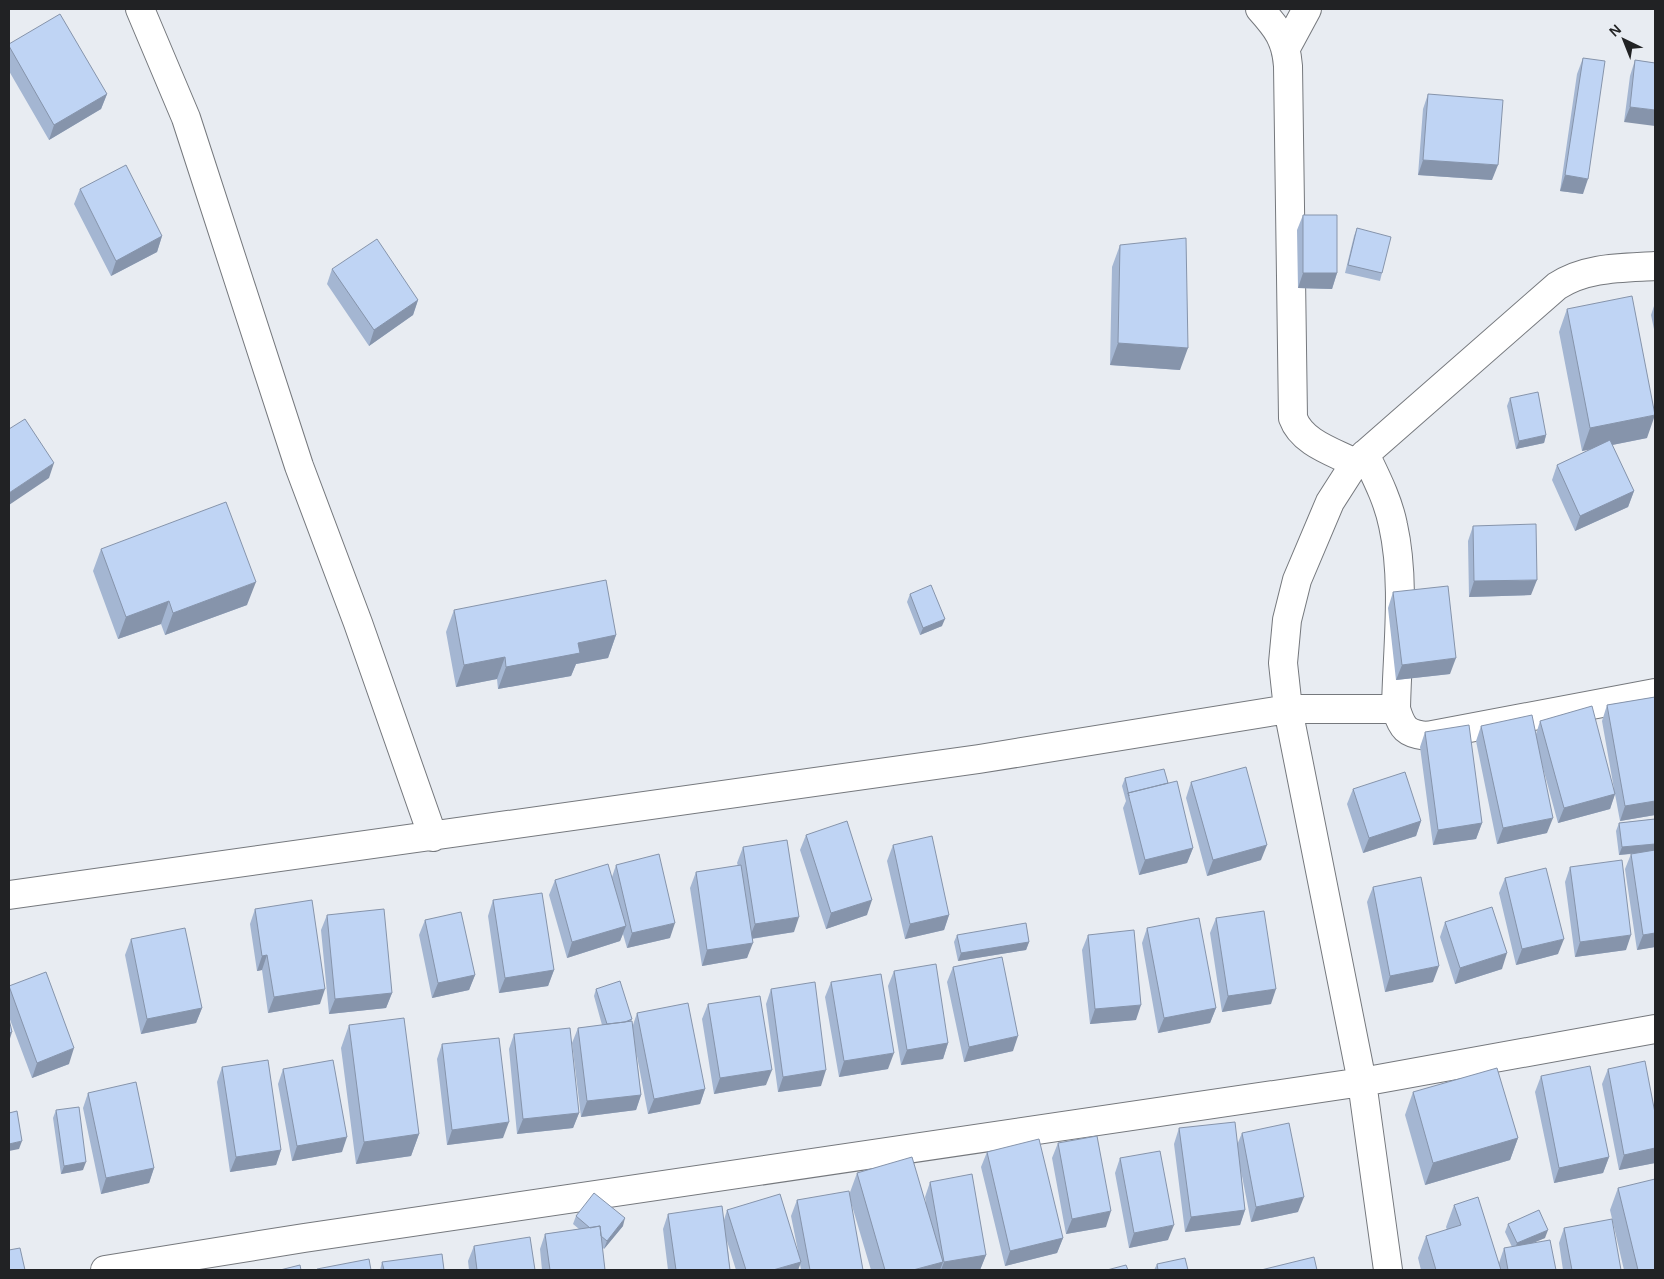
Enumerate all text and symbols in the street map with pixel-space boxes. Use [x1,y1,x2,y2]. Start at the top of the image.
north arrow [1599,15,1649,65]
text: N [1606,21,1624,40]

